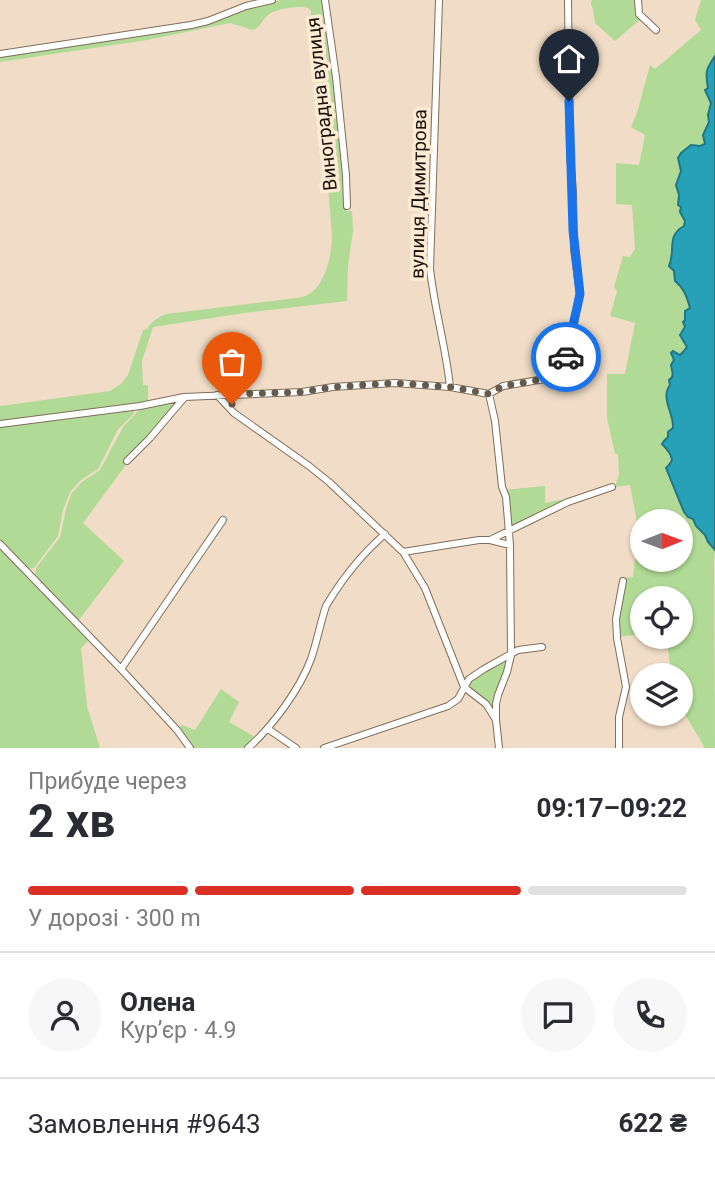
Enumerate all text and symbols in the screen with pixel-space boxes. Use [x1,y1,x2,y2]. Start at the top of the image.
street label: Виноградна вулиця [301,16,342,192]
pin [539,29,599,101]
icon: home [550,40,588,78]
street label: вулиця Димитрова [406,109,431,279]
courier [531,322,601,392]
pin [202,332,262,404]
icon: car [547,338,585,376]
icon: bag [213,343,251,381]
north arrow [630,509,693,572]
map controls [630,509,693,726]
button: locate [630,586,693,649]
button: layers [630,663,693,726]
text: Прибуде через [28,768,187,795]
text: 09:17–09:22 [537,793,687,823]
text: 2 хв [28,794,115,848]
text: У дорозі · 300 m [28,905,201,932]
button: person [28,978,102,1052]
button: chat [521,978,595,1052]
button: phone [613,978,687,1052]
text: Олена [120,987,195,1017]
text: Кур’єр · 4.9 [120,1017,236,1044]
text: 622 ₴ [618,1108,687,1138]
text: Замовлення #9643 [28,1109,261,1139]

